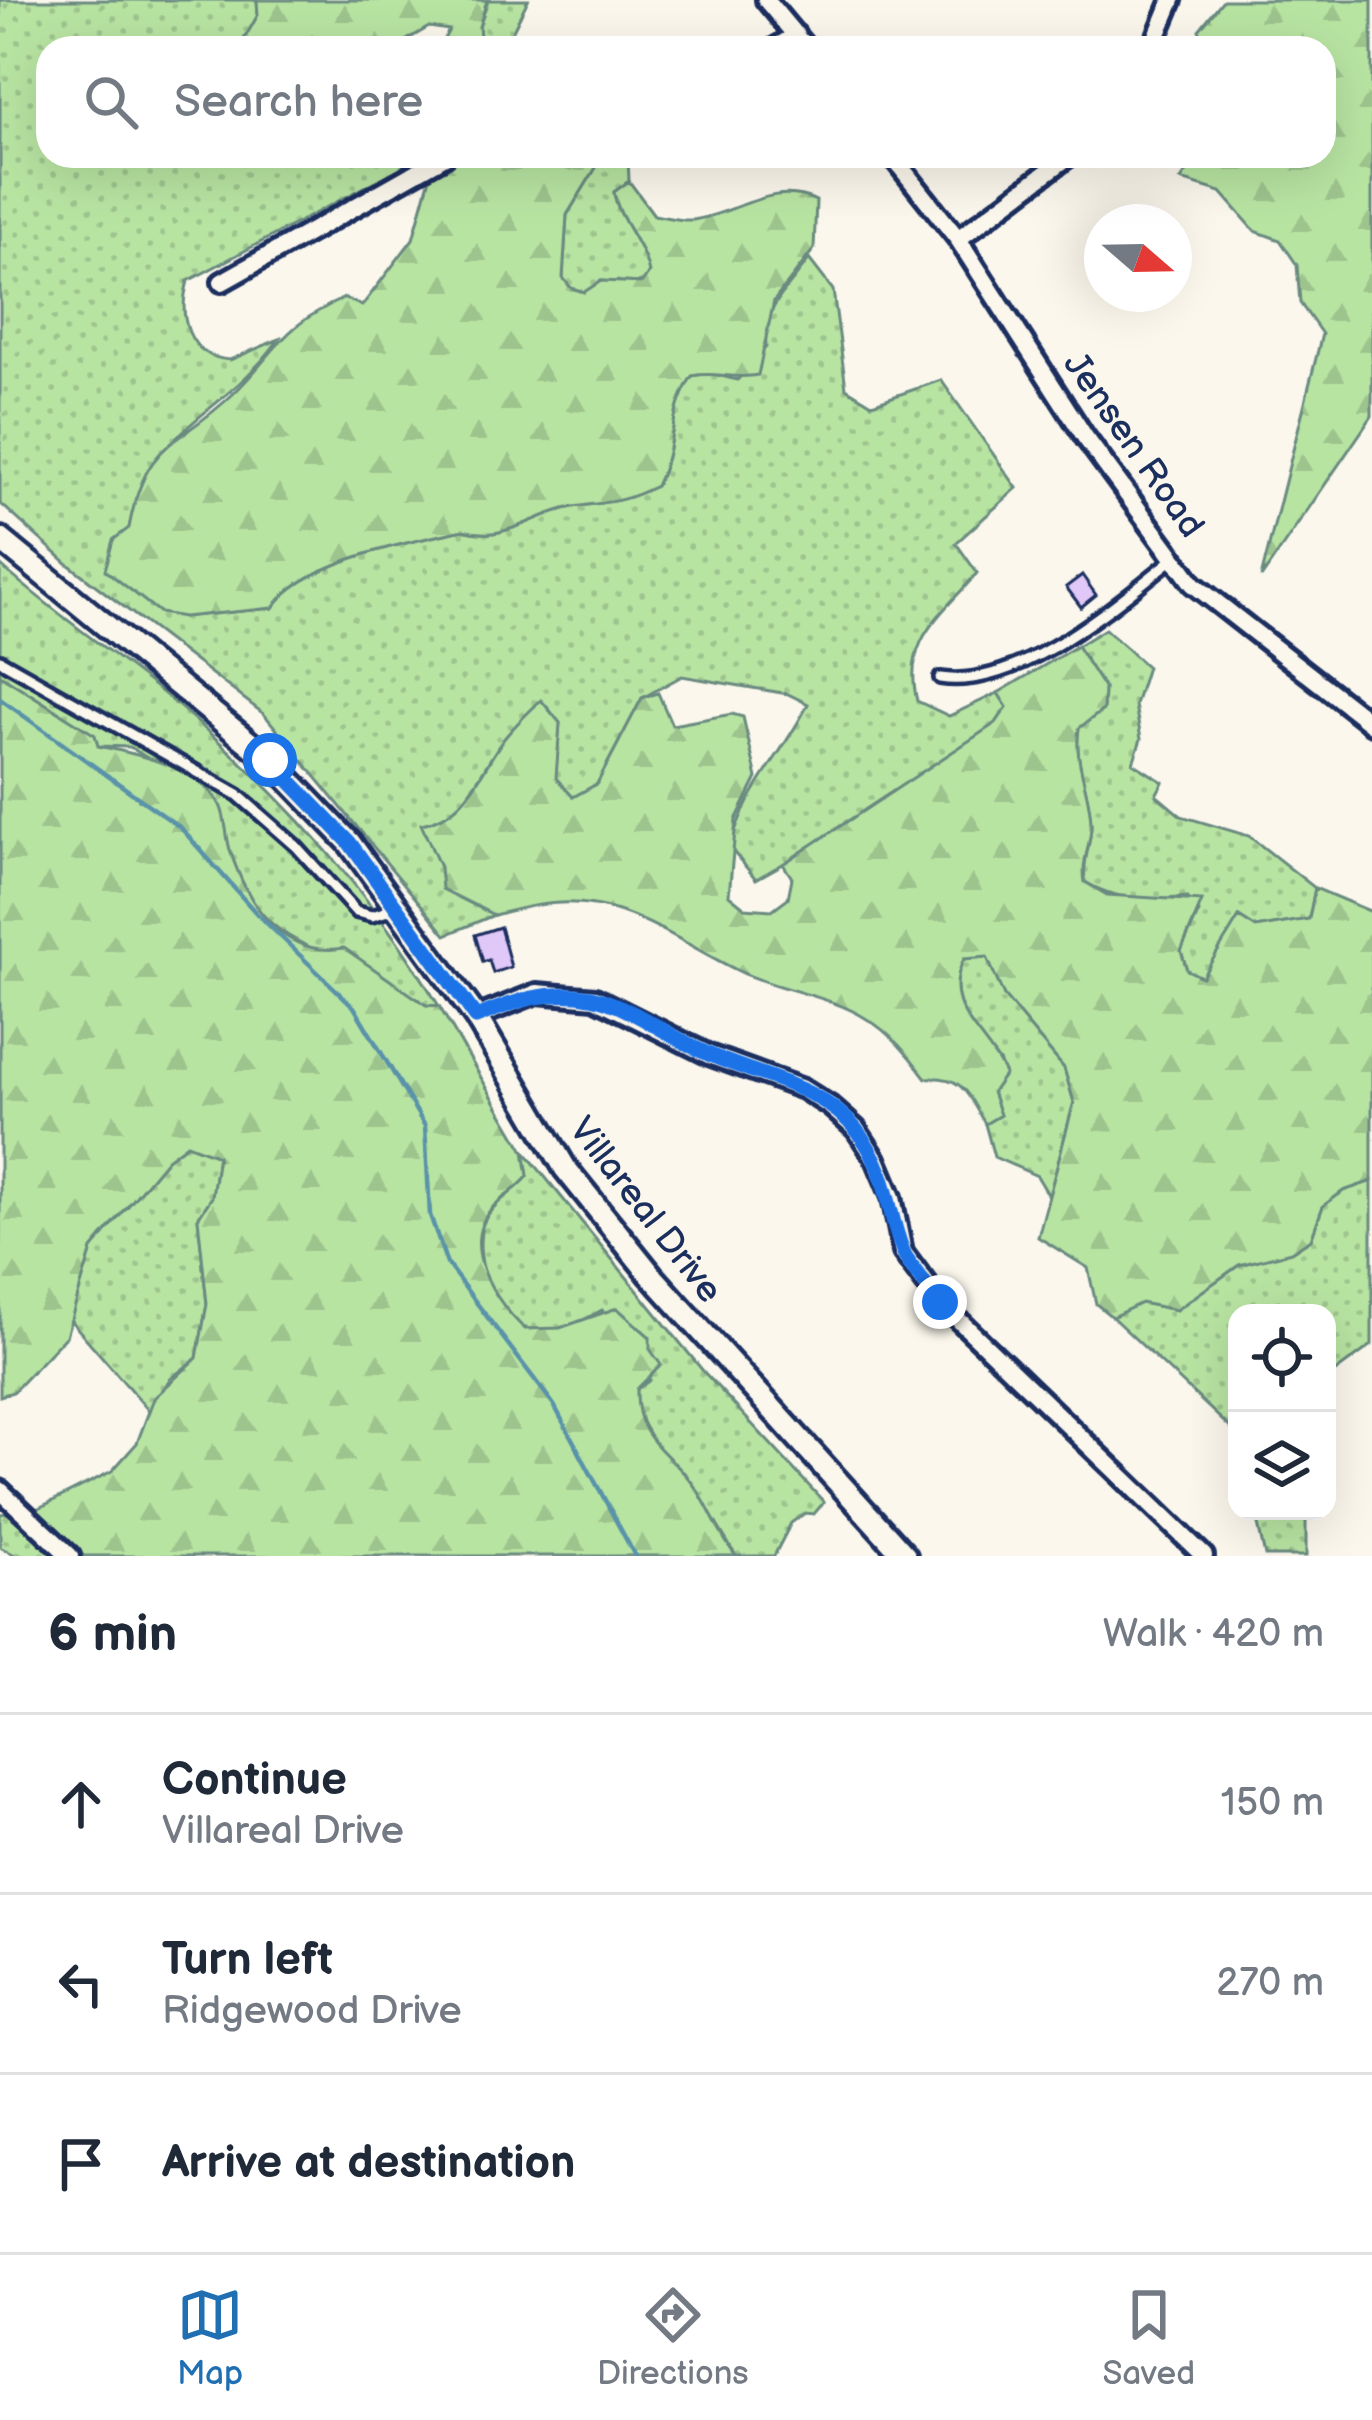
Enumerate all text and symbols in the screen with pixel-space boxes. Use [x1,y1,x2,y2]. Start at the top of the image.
search box [36,36,1336,168]
icon: search [78,69,144,135]
text: Search here [174,75,423,130]
north arrow [1084,204,1192,312]
street label: Jensen Road [1053,345,1213,546]
route start [243,733,297,787]
street label: Villareal Drive [559,1109,731,1312]
route end [913,1275,967,1329]
map controls [1228,1304,1336,1520]
button: locate [1228,1304,1336,1412]
button: layers [1228,1412,1336,1520]
text: 6 min [48,1604,177,1665]
text: Walk · 420 m [1103,1611,1324,1658]
text: Continue [162,1753,347,1808]
icon: ahead [48,1771,114,1837]
text: 150 m [1221,1780,1324,1827]
text: Villareal Drive [162,1808,404,1855]
text: Turn left [162,1933,333,1988]
icon: left [48,1951,114,2017]
text: 270 m [1216,1960,1324,2007]
text: Ridgewood Drive [162,1988,462,2035]
icon: arrive [48,2131,114,2197]
text: Arrive at destination [162,2136,575,2191]
tab: Map [177,2282,243,2394]
tab: Directions [597,2282,749,2394]
tab: Saved [1102,2282,1195,2394]

